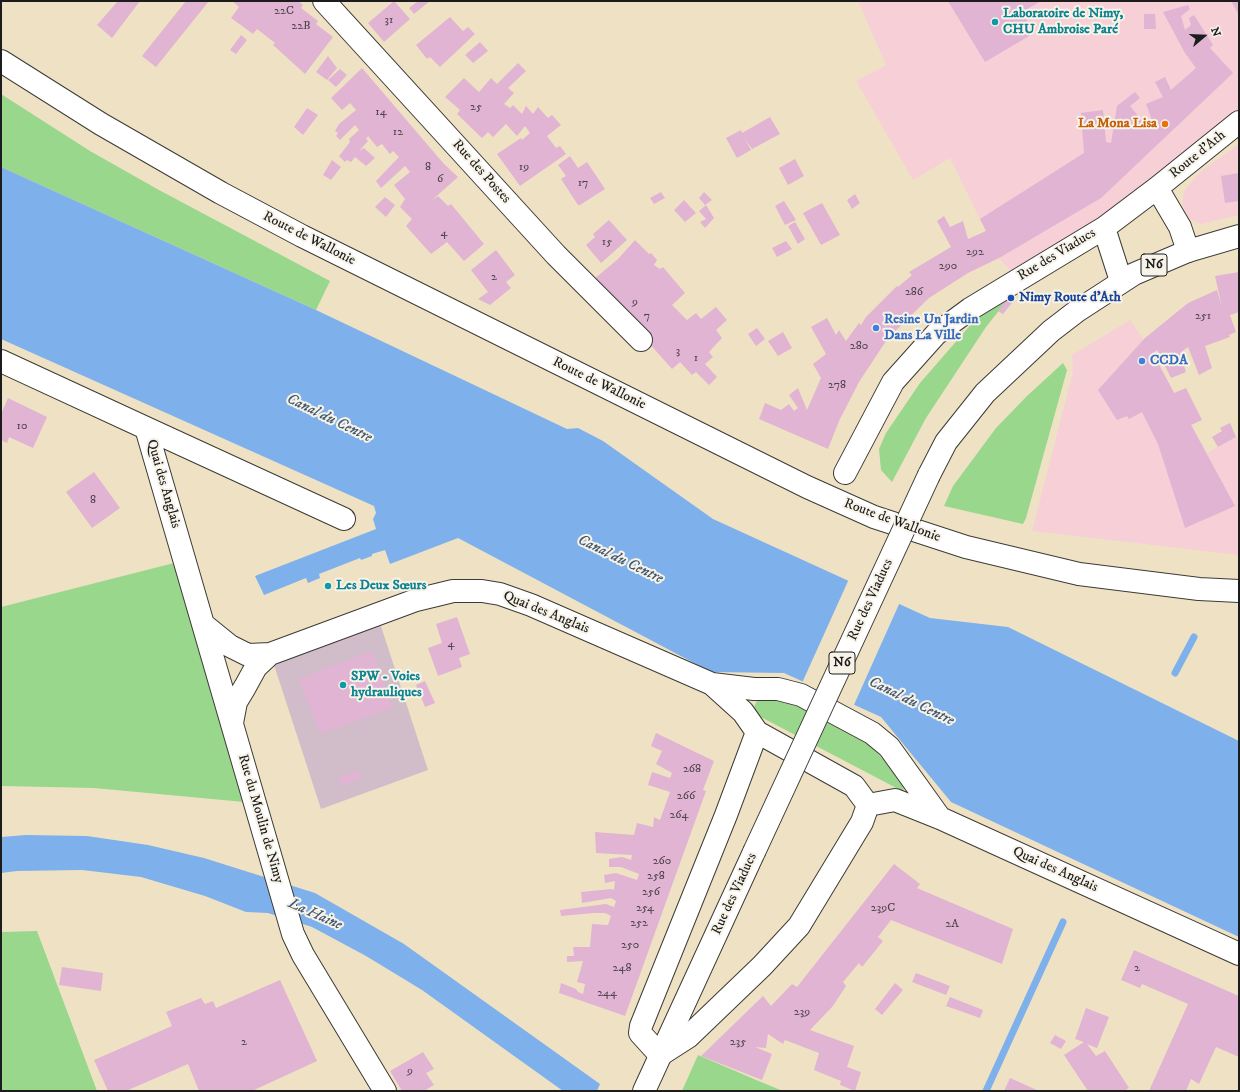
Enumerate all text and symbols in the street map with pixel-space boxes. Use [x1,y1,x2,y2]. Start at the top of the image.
house number: 22C [274,5,294,19]
place label: Laboratoire de Nimy, CHU Ambroise Paré [1003,6,1123,38]
house number: 31 [385,14,393,28]
north arrow [1184,16,1224,56]
marker: Laboratoire de Nimy, CHU Ambroise Paré [990,17,1000,27]
house number: 22B [291,20,311,34]
text: N [1207,26,1223,39]
house number: 25 [470,101,482,115]
house number: 14 [375,106,387,120]
place label: La Mona Lisa [1078,116,1157,132]
marker: La Mona Lisa [1160,119,1170,129]
house number: 12 [393,126,403,140]
street label: Route d'Ath [1167,127,1229,183]
street label: Rue des Postes [448,137,514,207]
house number: 8 [425,161,431,175]
house number: 19 [519,161,529,175]
house number: 6 [437,173,443,187]
house number: 17 [578,177,588,191]
street label: Route de Wallonie [260,208,358,270]
street label: Rue des Viaducs [1015,225,1099,285]
house number: 4 [441,227,447,241]
house number: 15 [602,236,612,250]
house number: 292 [966,246,984,260]
road number: N6 [1141,254,1167,276]
house number: 290 [939,260,957,274]
house number: 2 [491,271,497,285]
house number: 286 [905,286,923,300]
place label: Nimy Route d'Ath [1019,290,1121,306]
marker: Nimy Route d'Ath [1006,293,1016,303]
house number: 9 [632,296,638,310]
house number: 7 [644,310,650,324]
house number: 251 [1195,310,1211,324]
place label: Resine Un Jardin Dans La Ville [884,312,979,344]
marker: Resine Un Jardin Dans La Ville [871,323,881,333]
house number: 280 [850,340,868,354]
house number: 3 [676,345,680,359]
house number: 1 [694,352,698,366]
place label: CCDA [1150,353,1188,369]
street label: Route de Wallonie [550,354,648,414]
marker: CCDA [1137,356,1147,366]
house number: 278 [828,379,846,393]
water label: Canal du Centre [283,391,375,447]
house number: 10 [17,420,27,434]
street label: Quai des Anglais [142,438,184,530]
house number: 8 [90,494,96,508]
street label: Route de Wallonie [841,496,943,546]
water label: Canal du Centre [574,532,666,588]
street label: Rue des Viaducs [845,557,897,643]
place label: Les Deux Sœurs [336,578,426,594]
marker: Les Deux Sœurs [323,581,333,591]
street label: Quai des Anglais [500,588,592,638]
house number: 4 [448,638,454,652]
road number: N6 [829,652,855,674]
place label: SPW - Voies hydrauliques [351,669,422,702]
water label: Canal du Centre [865,674,957,730]
marker: SPW - Voies hydrauliques [338,680,348,690]
street label: Rue du Moulin de Nimy [234,753,286,885]
house number: 268 [683,763,701,777]
house number: 266 [677,790,695,804]
house number: 264 [669,809,689,823]
street label: Quai des Anglais [1010,844,1100,896]
street label: Rue des Viaducs [709,851,761,937]
house number: 260 [653,855,671,869]
house number: 258 [647,870,665,884]
house number: 256 [642,886,660,900]
water label: La Haine [285,895,345,935]
house number: 254 [636,902,654,916]
house number: 239C [871,902,895,916]
house number: 252 [630,917,648,931]
house number: 2A [945,918,959,932]
house number: 250 [621,939,639,953]
house number: 248 [613,962,631,976]
house number: 2 [1134,962,1140,976]
house number: 244 [597,987,617,1001]
house number: 239 [794,1006,810,1020]
house number: 2 [241,1036,247,1050]
house number: 235 [730,1036,746,1050]
house number: 9 [407,1065,413,1079]

